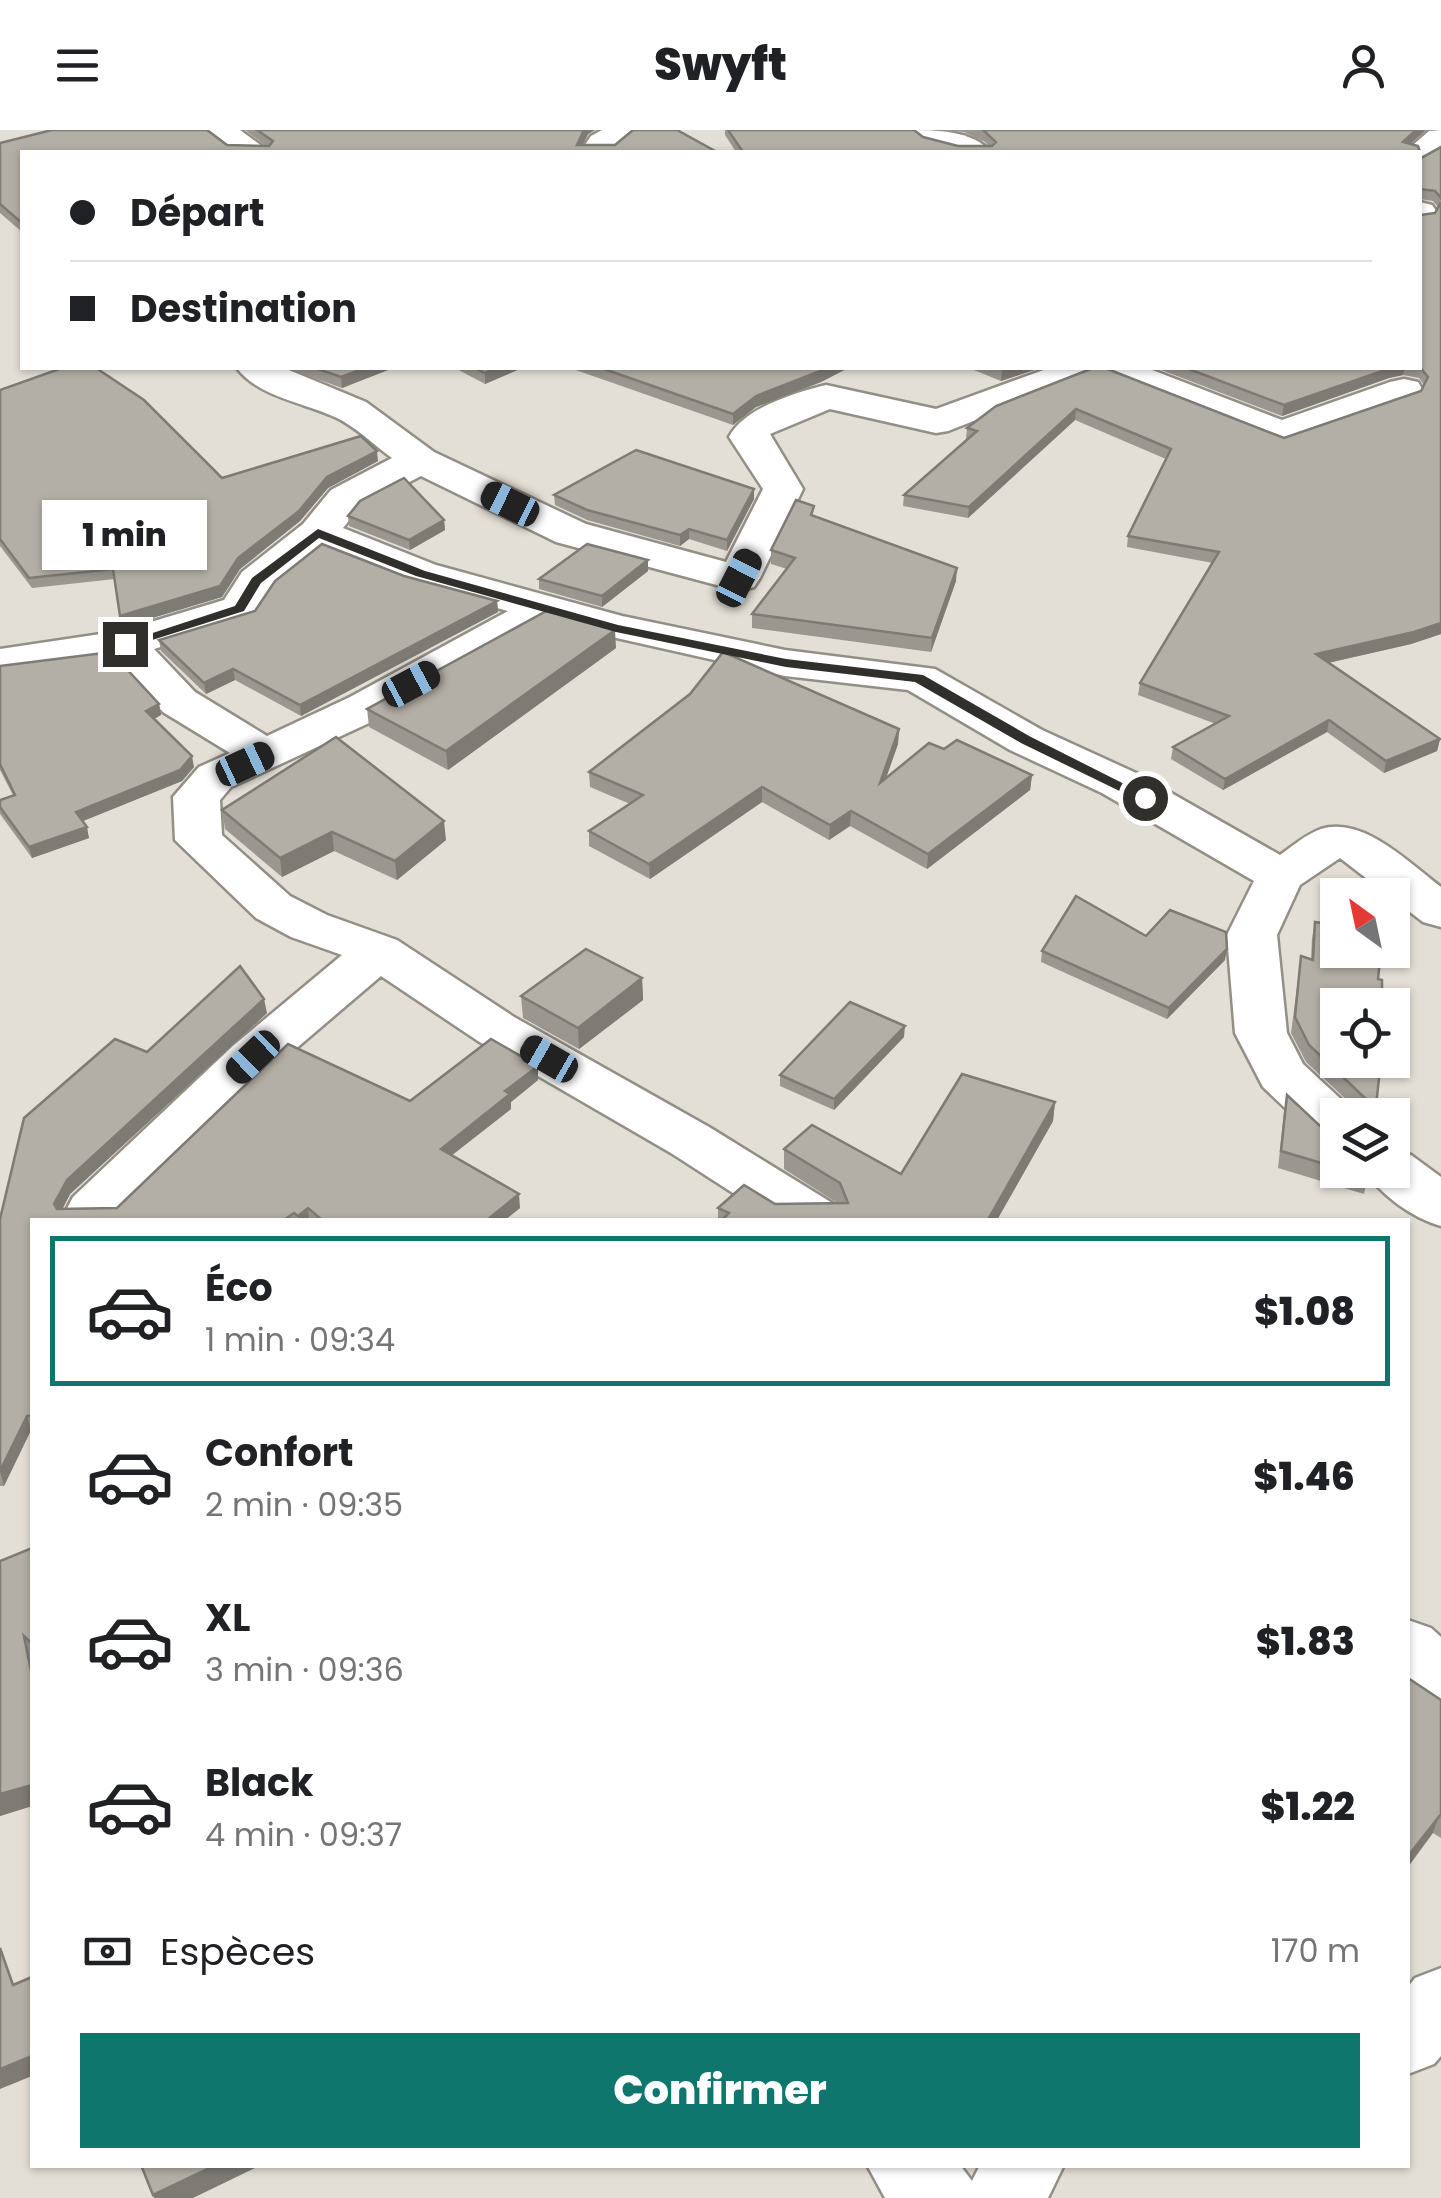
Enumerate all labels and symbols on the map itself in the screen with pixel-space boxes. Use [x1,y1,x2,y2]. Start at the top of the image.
car [476,477,544,531]
callout: 1 min [42,499,208,569]
car [712,544,766,612]
route end [103,622,148,667]
car [377,657,445,711]
car [211,738,279,790]
route start [1123,776,1168,821]
north arrow [1320,878,1410,968]
car [221,1025,285,1089]
car [516,1031,582,1087]

